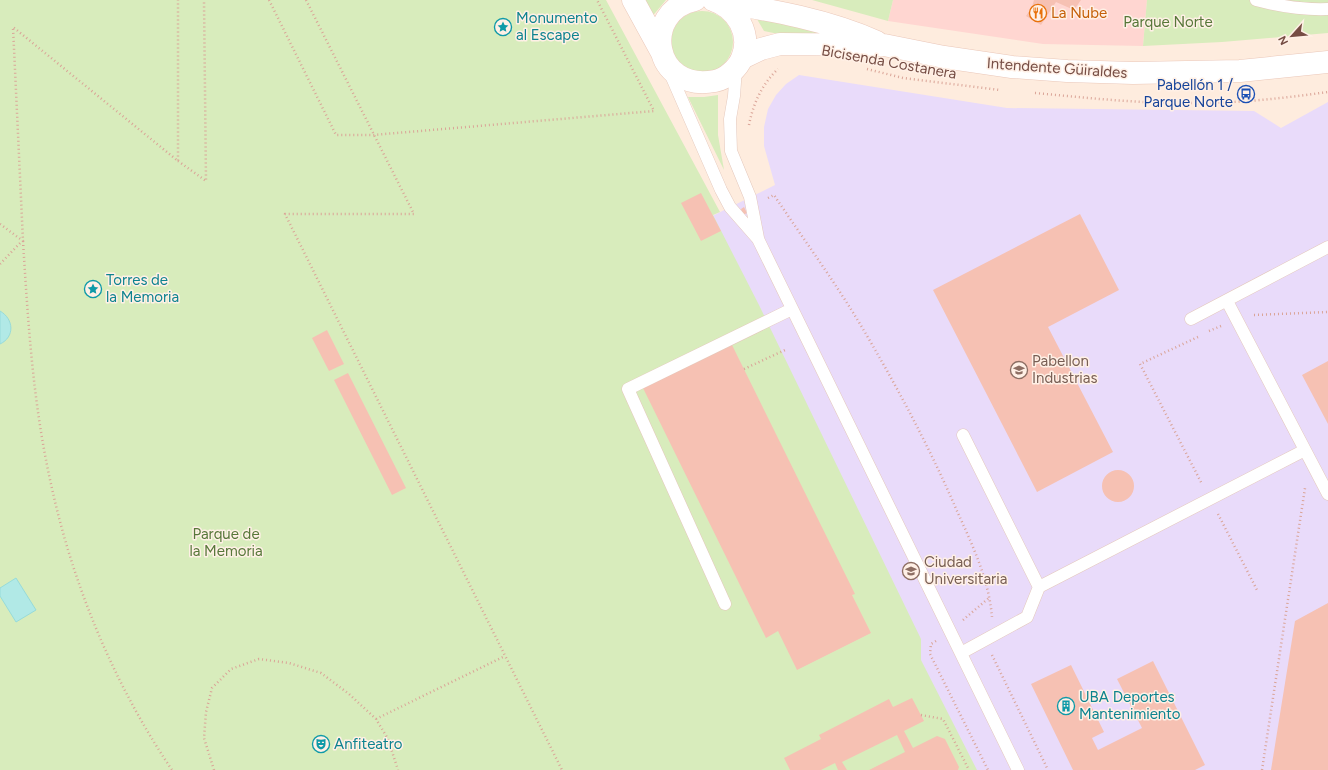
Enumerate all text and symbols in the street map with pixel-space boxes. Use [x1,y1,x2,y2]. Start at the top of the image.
restaurant icon: La Nube [1028,3,1048,23]
place label: La Nube [1051,4,1107,22]
place label: Monumento al Escape [516,9,598,44]
park label: Parque Norte [1123,13,1213,31]
north arrow [1272,16,1312,56]
place icon: Monumento al Escape [493,17,513,37]
text: N [1276,34,1291,47]
street label: Bicisenda Costanera [820,41,958,83]
street label: Intendente Güiraldes [986,54,1128,82]
place label: Pabellón 1 / Parque Norte [1144,76,1233,111]
bus stop icon: Pabellón 1 / Parque Norte [1236,84,1256,104]
place label: Torres de la Memoria [106,271,179,306]
place icon: Torres de la Memoria [83,279,103,299]
place label: Pabellon Industrias [1032,352,1097,387]
school or university icon: Pabellon Industrias [1009,360,1029,380]
park label: Parque de la Memoria [189,525,263,560]
place label: Ciudad Universitaria [924,553,1007,588]
school or university icon: Ciudad Universitaria [901,561,921,581]
place label: UBA Deportes Mantenimiento [1079,688,1181,723]
building icon: UBA Deportes Mantenimiento [1056,696,1076,716]
theatre icon: Anfiteatro [311,734,331,754]
place label: Anfiteatro [334,735,403,753]

